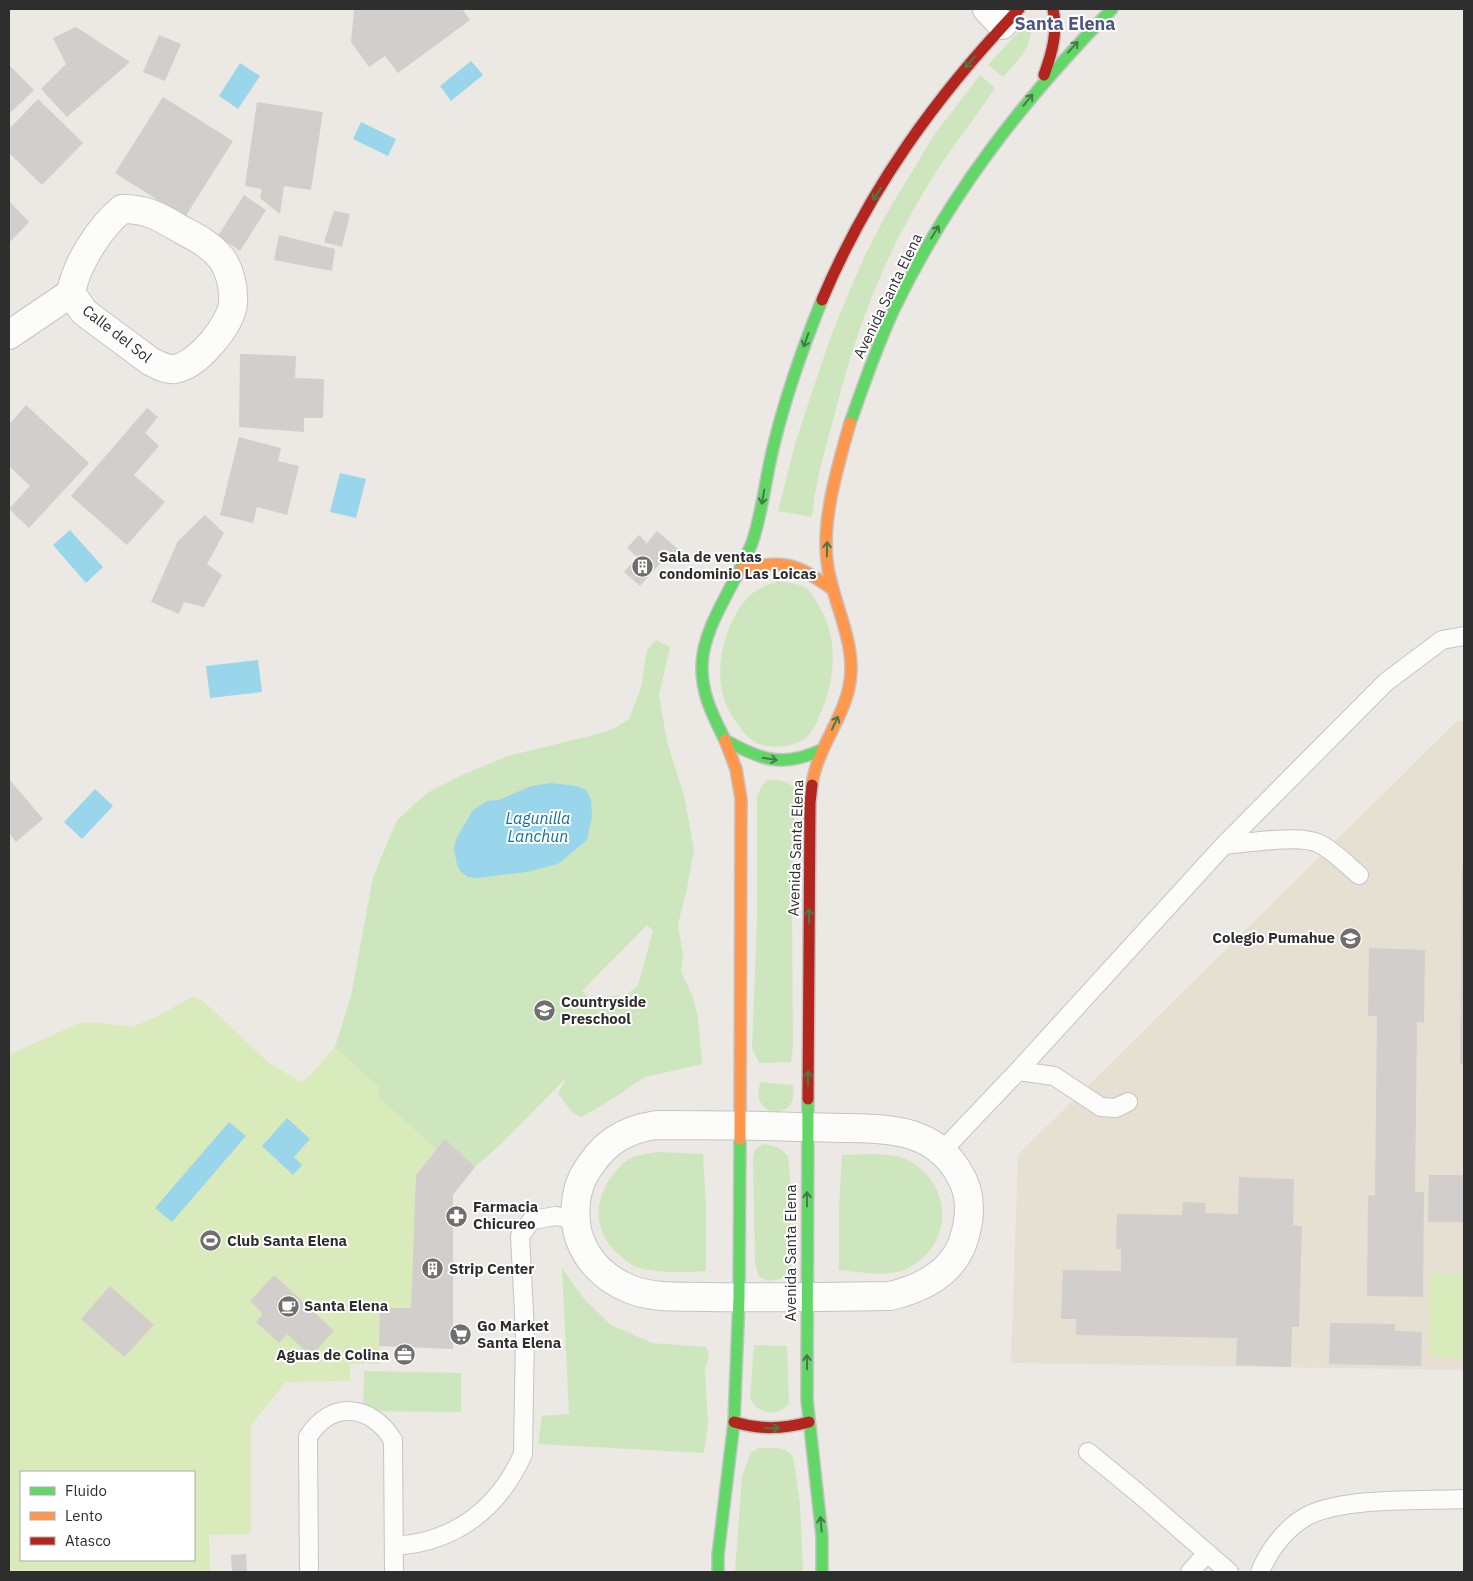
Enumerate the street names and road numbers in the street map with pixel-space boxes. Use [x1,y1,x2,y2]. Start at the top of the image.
street label: Avenida Santa Elena [849,230,926,362]
street label: Calle del Sol [79,301,156,367]
street label: Avenida Santa Elena [784,779,807,917]
street label: Avenida Santa Elena [781,1185,800,1321]

